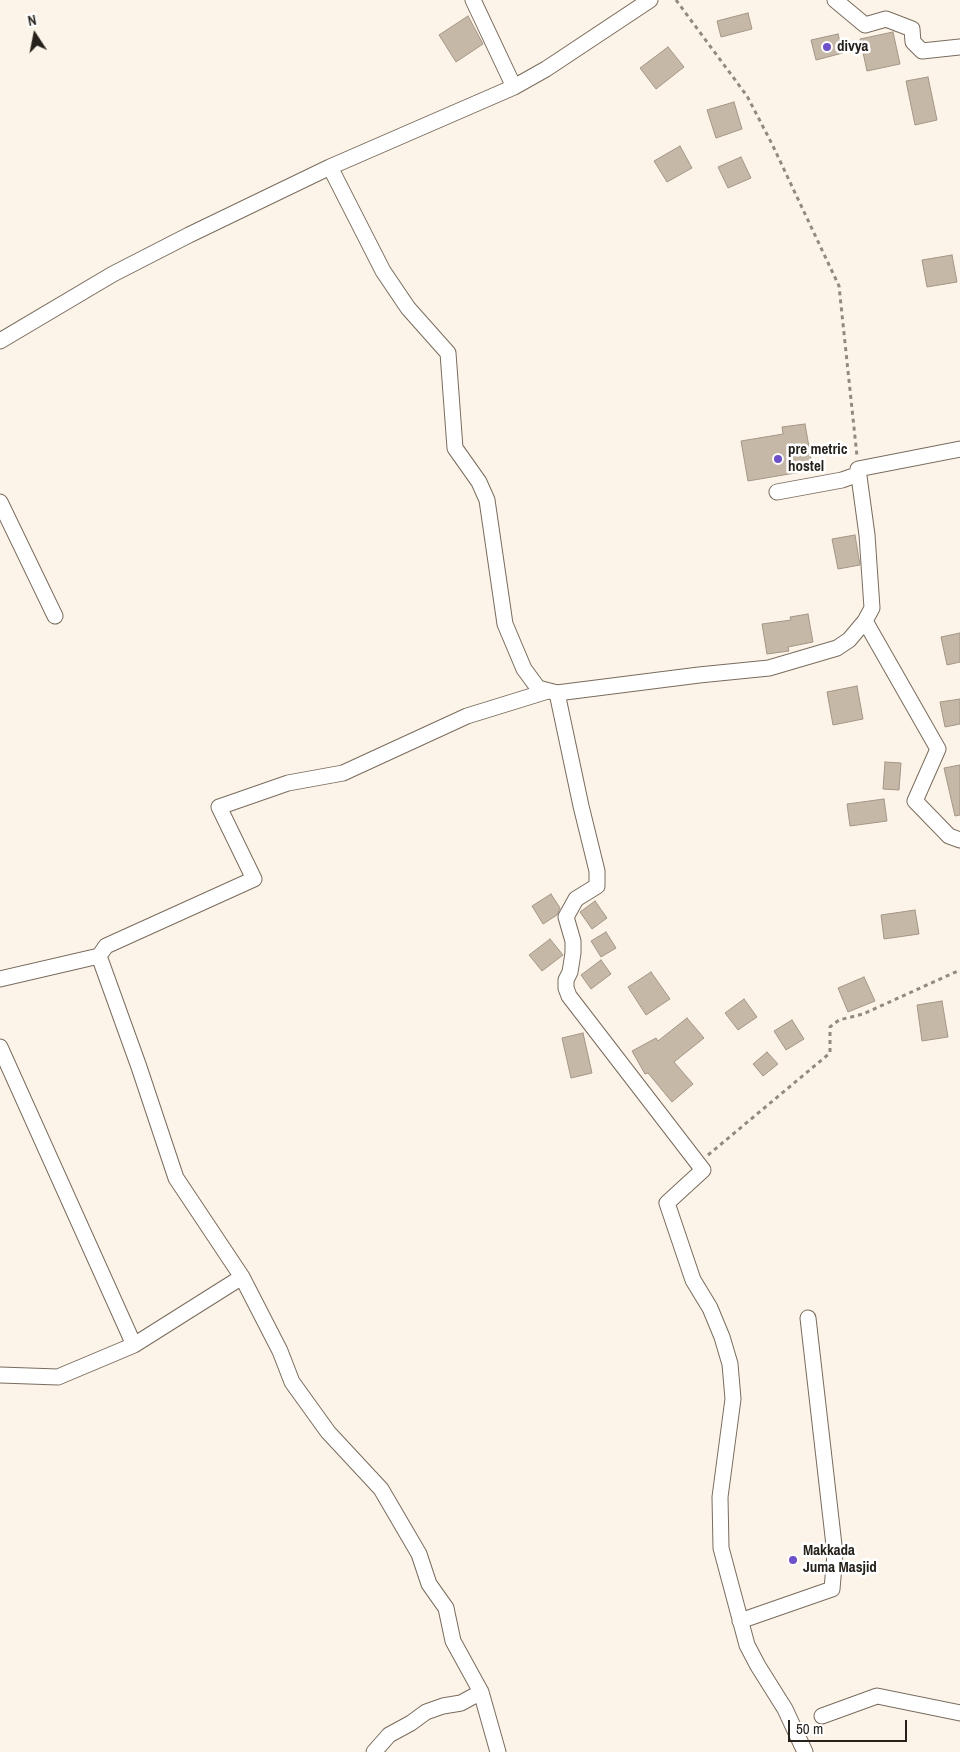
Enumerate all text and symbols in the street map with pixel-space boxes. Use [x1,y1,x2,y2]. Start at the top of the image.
north arrow [10,10,60,60]
text: N [26,11,38,30]
place label: divya [837,38,868,56]
marker: divya [821,41,833,53]
place label: pre metric hostel [788,441,847,476]
marker: pre metric hostel [772,453,784,465]
place label: Makkada Juma Masjid [803,1542,877,1577]
marker: Makkada Juma Masjid [787,1554,799,1566]
scale bar [790,1710,909,1742]
text: 50 m [796,1718,823,1739]

